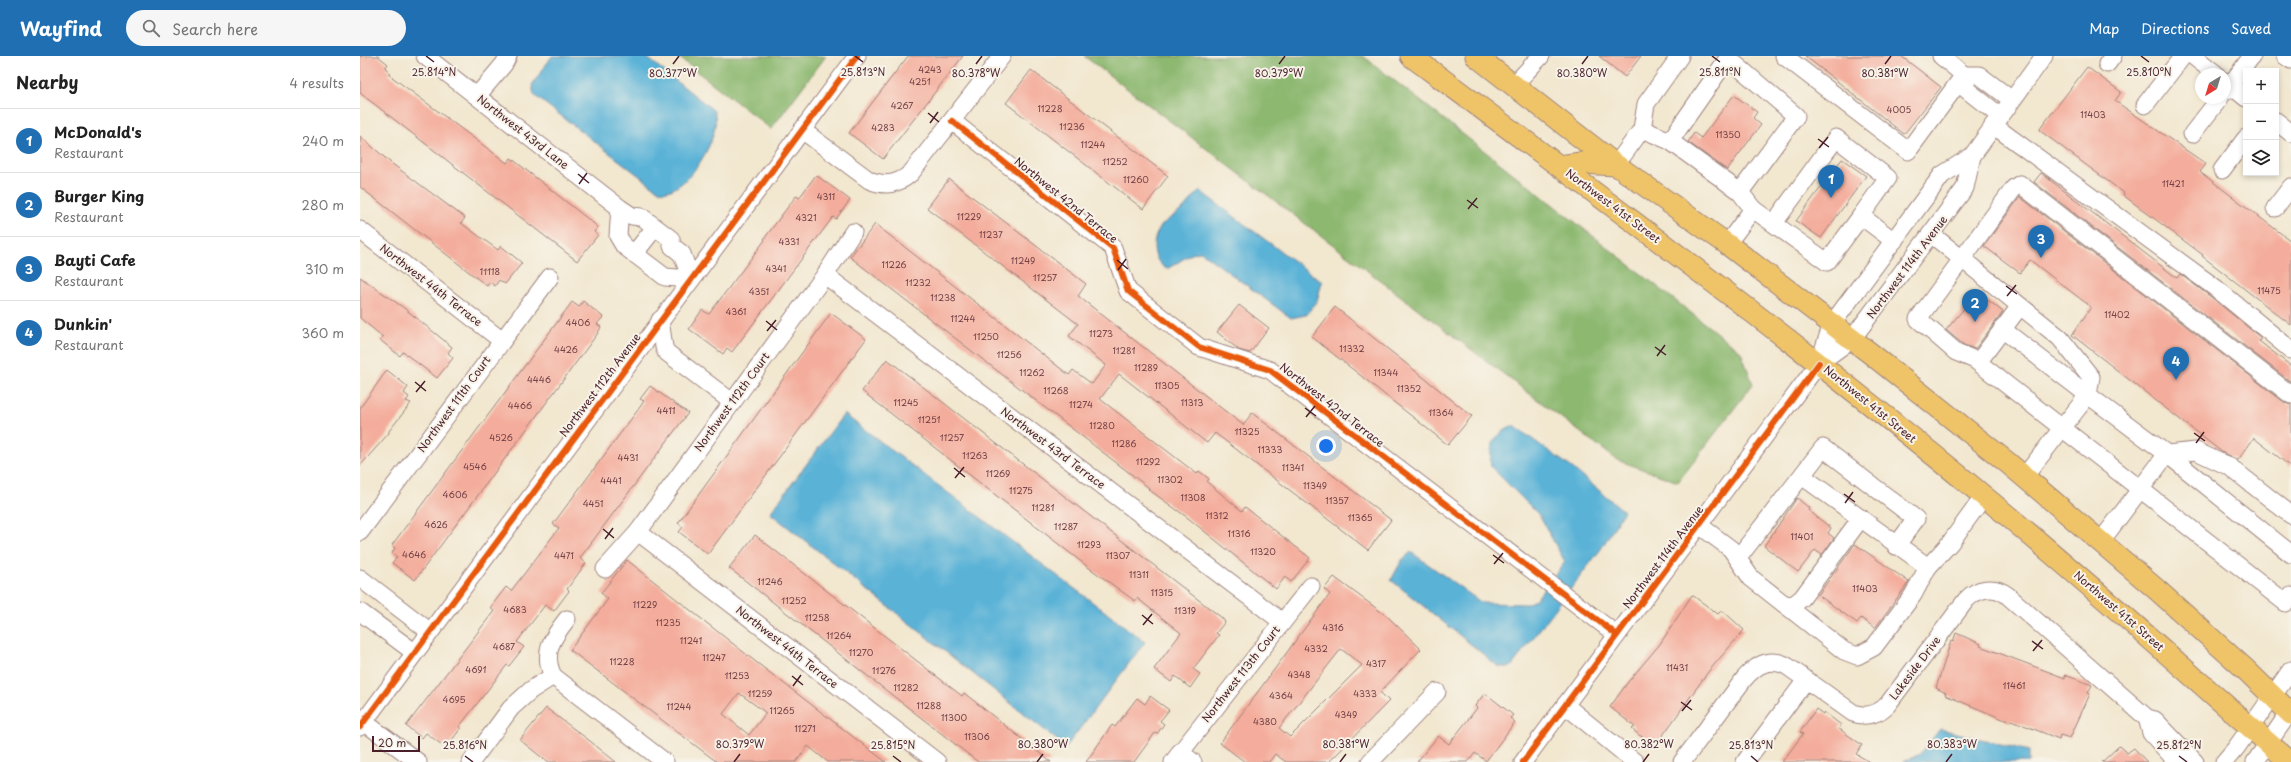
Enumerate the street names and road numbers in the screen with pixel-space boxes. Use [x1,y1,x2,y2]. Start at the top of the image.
street label: Northwest 43rd Lane [474,90,573,173]
street label: Northwest 42nd Terrace [1011,153,1122,247]
street label: Northwest 41st Street [1562,164,1664,247]
street label: Northwest 114th Avenue [1862,212,1951,322]
street label: Northwest 44th Terrace [376,239,486,330]
street label: Northwest 112th Avenue [555,329,644,440]
street label: Northwest 112th Court [690,348,774,455]
street label: Northwest 111th Court [413,352,495,455]
street label: Northwest 42nd Terrace [1276,358,1388,451]
street label: Northwest 41st Street [1820,361,1920,446]
street label: Northwest 43rd Terrace [997,403,1109,493]
street label: Northwest 114th Avenue [1618,502,1707,612]
street label: Northwest 41st Street [2070,567,2168,655]
street label: Northwest 44th Terrace [732,601,842,692]
street label: Northwest 113th Court [1197,621,1284,726]
street label: Lakeside Drive [1885,632,1944,703]

